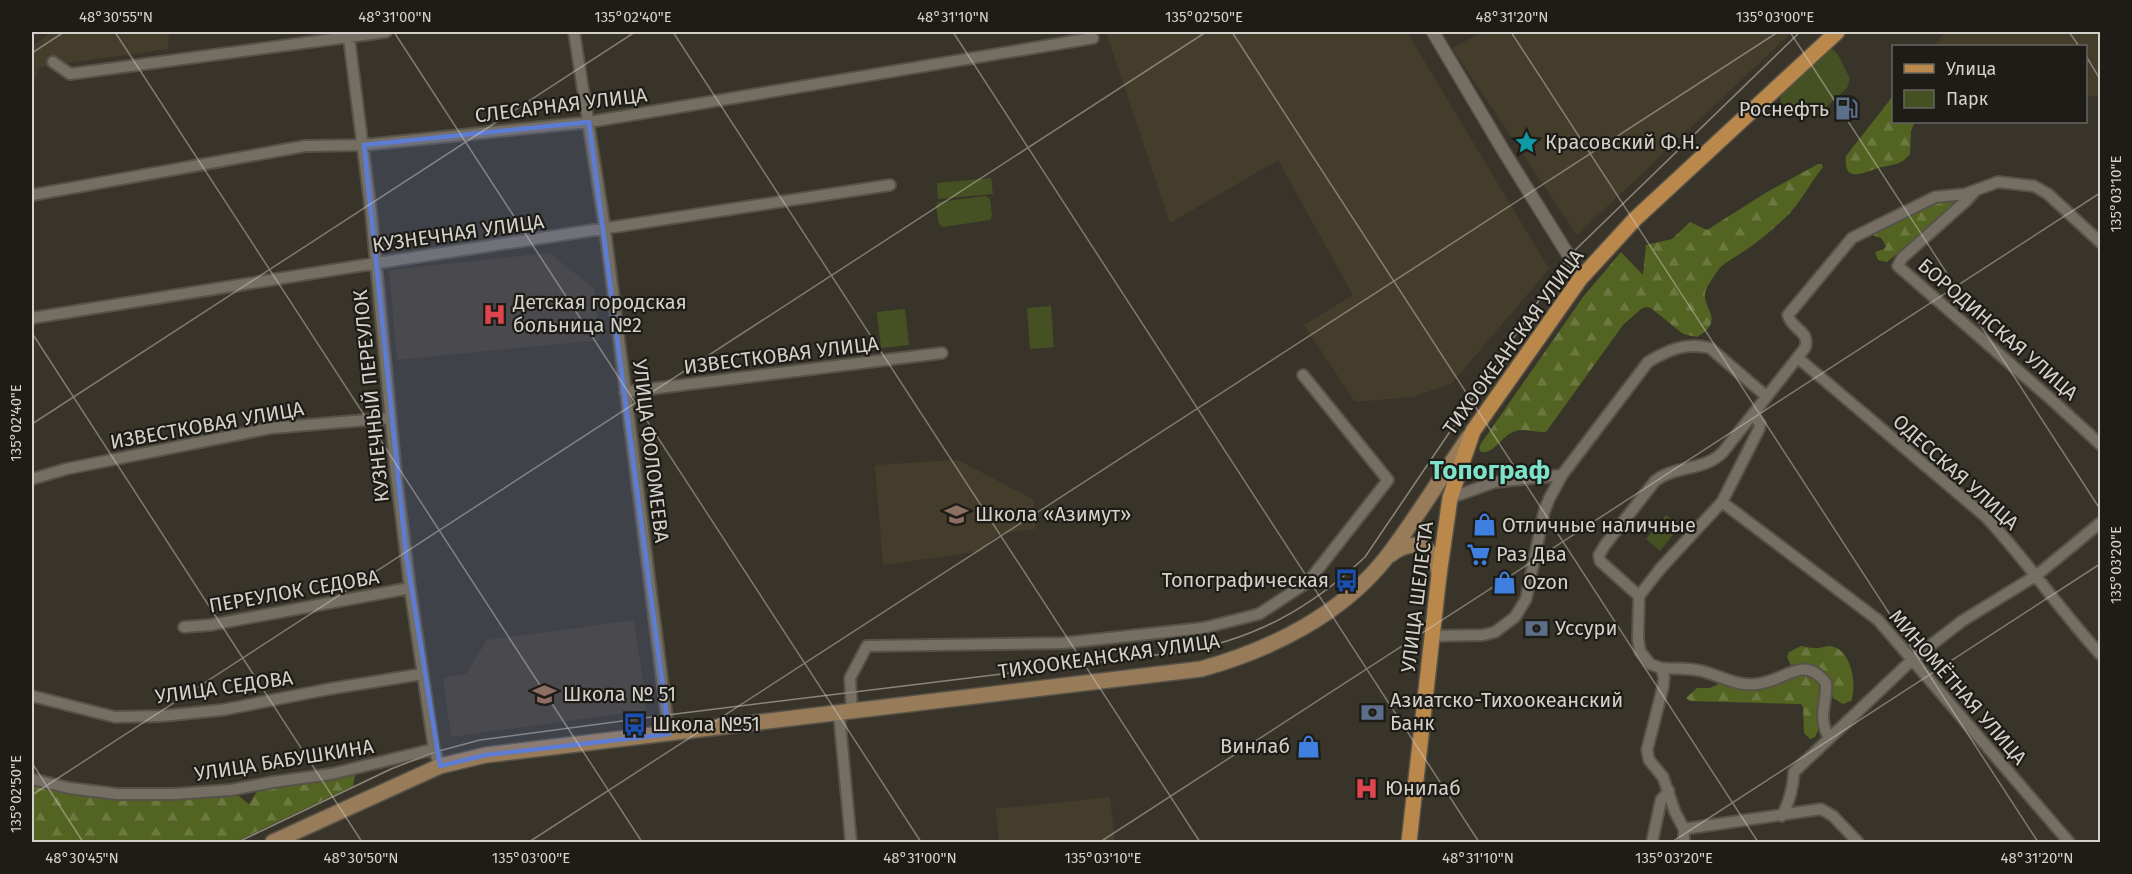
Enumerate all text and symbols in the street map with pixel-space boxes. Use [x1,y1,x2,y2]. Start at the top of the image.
text: 48°30'55"N [79,8,153,26]
text: 48°31'00"N [358,8,432,26]
text: 135°02'40"E [594,8,672,26]
text: 48°31'10"N [917,8,989,26]
text: 135°02'50"E [1165,8,1243,26]
text: 48°31'20"N [1476,8,1548,26]
text: 135°03'00"E [1736,8,1814,26]
legend [1892,45,2087,123]
text: Улица [1946,58,1996,80]
street label: СЛЕСАРНАЯ УЛИЦА [473,82,649,127]
text: Парк [1946,88,1989,110]
fuel station icon: Роснефть [1834,96,1860,122]
place label: Роснефть [1739,97,1829,121]
place icon: Красовский Ф.Н. [1514,129,1540,155]
place label: Красовский Ф.Н. [1545,130,1700,154]
text: 135°03'10"E [2107,156,2125,232]
street label: КУЗНЕЧНАЯ УЛИЦА [370,209,546,257]
street label: ТИХООКЕАНСКАЯ УЛИЦА [1438,244,1589,439]
street label: БОРОДИНСКАЯ УЛИЦА [1913,253,2083,405]
street label: КУЗНЕЧНЫЙ ПЕРЕУЛОК [348,288,394,503]
place label: Детская городская больница №2 [512,290,687,337]
hospital icon: Детская городская больница №2 [482,301,508,327]
street label: ИЗВЕСТКОВАЯ УЛИЦА [682,331,880,379]
street label: УЛИЦА ФОЛОМЕЕВА [628,358,674,545]
text: 135°02'40"E [7,384,25,462]
street label: ИЗВЕСТКОВАЯ УЛИЦА [108,396,306,454]
street label: ОДЕССКАЯ УЛИЦА [1888,409,2024,535]
district label: Топограф [1430,455,1550,486]
school or university icon: Школа «Азимут» [944,501,970,527]
place label: Школа «Азимут» [975,502,1131,526]
shop icon: Отличные наличные [1471,512,1497,538]
place label: Отличные наличные [1502,513,1696,537]
street label: УЛИЦА ШЕЛЕСТА [1396,520,1438,674]
text: 135°03'20"E [2107,526,2125,604]
supermarket icon: Раз Два [1465,541,1491,567]
place label: Раз Два [1496,542,1567,566]
street label: ПЕРЕУЛОК СЕДОВА [207,564,382,618]
bus stop icon: Топографическая [1334,567,1360,593]
place label: Топографическая [1162,568,1329,592]
shop icon: Ozon [1492,569,1518,595]
place label: Ozon [1523,570,1569,594]
street label: МИНОМЁТНАЯ УЛИЦА [1884,605,2032,770]
bank icon: Уссури [1524,615,1550,641]
place label: Уссури [1555,616,1617,640]
street label: ТИХООКЕАНСКАЯ УЛИЦА [997,628,1222,683]
street label: УЛИЦА СЕДОВА [154,665,295,709]
school or university icon: Школа № 51 [532,681,558,707]
place label: Школа № 51 [563,682,676,706]
place label: Азиатско-Тихоокеанский Банк [1390,688,1623,735]
bank icon: Азиатско-Тихоокеанский Банк [1359,699,1385,725]
bus stop icon: Школа №51 [621,711,647,737]
place label: Школа №51 [652,712,760,736]
shop icon: Винлаб [1295,733,1321,759]
street label: УЛИЦА БАБУШКИНА [193,734,376,786]
place label: Винлаб [1220,734,1290,758]
text: 135°02'50"E [7,755,25,833]
hospital icon: Юнилаб [1354,775,1380,801]
place label: Юнилаб [1385,776,1461,800]
text: 48°30'45"N [45,849,119,867]
text: 48°30'50"N [323,849,399,867]
text: 135°03'00"E [492,849,570,867]
text: 48°31'00"N [883,849,957,867]
text: 135°03'10"E [1065,849,1141,867]
text: 48°31'10"N [1442,849,1514,867]
text: 135°03'20"E [1635,849,1713,867]
text: 48°31'20"N [2001,849,2073,867]

